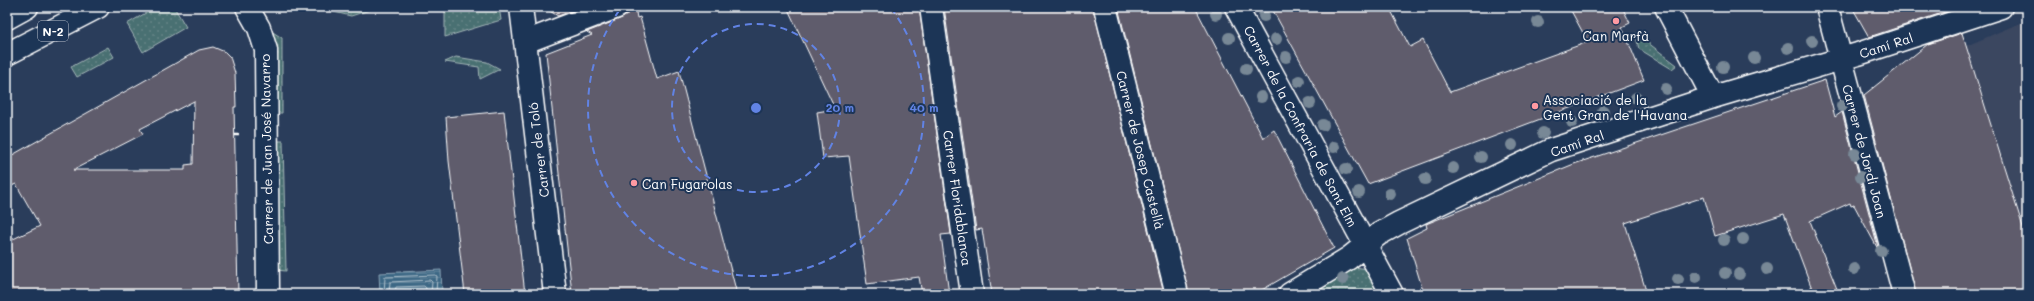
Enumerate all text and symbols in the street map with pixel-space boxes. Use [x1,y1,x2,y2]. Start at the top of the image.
marker: Can Marfà [1611,16,1621,26]
road number: N-2 [38,21,68,41]
street label: Carrer de la Confraria de Sant Elm [1240,22,1362,230]
place label: Can Marfà [1583,27,1649,44]
street label: Camí Ral [1857,28,1915,62]
street label: Carrer de Juan José Navarro [256,54,276,244]
street label: Carrer de Josep Castellà [1113,69,1169,231]
street label: Carrer de Jordi Joan [1839,82,1891,220]
place label: Associació de la Gent Gran de l'Havana [1543,91,1688,123]
text: 20 m [826,99,854,115]
text: 40 m [909,99,939,115]
street label: Carrer de Toló [524,101,552,198]
centre of rings [749,101,763,115]
marker: Associació de la Gent Gran de l'Havana [1530,101,1540,111]
street label: Camí Ral [1548,126,1606,160]
street label: Carrer Floridablanca [940,129,976,267]
place label: Can Fugarolas [642,175,733,192]
marker: Can Fugarolas [629,178,639,188]

